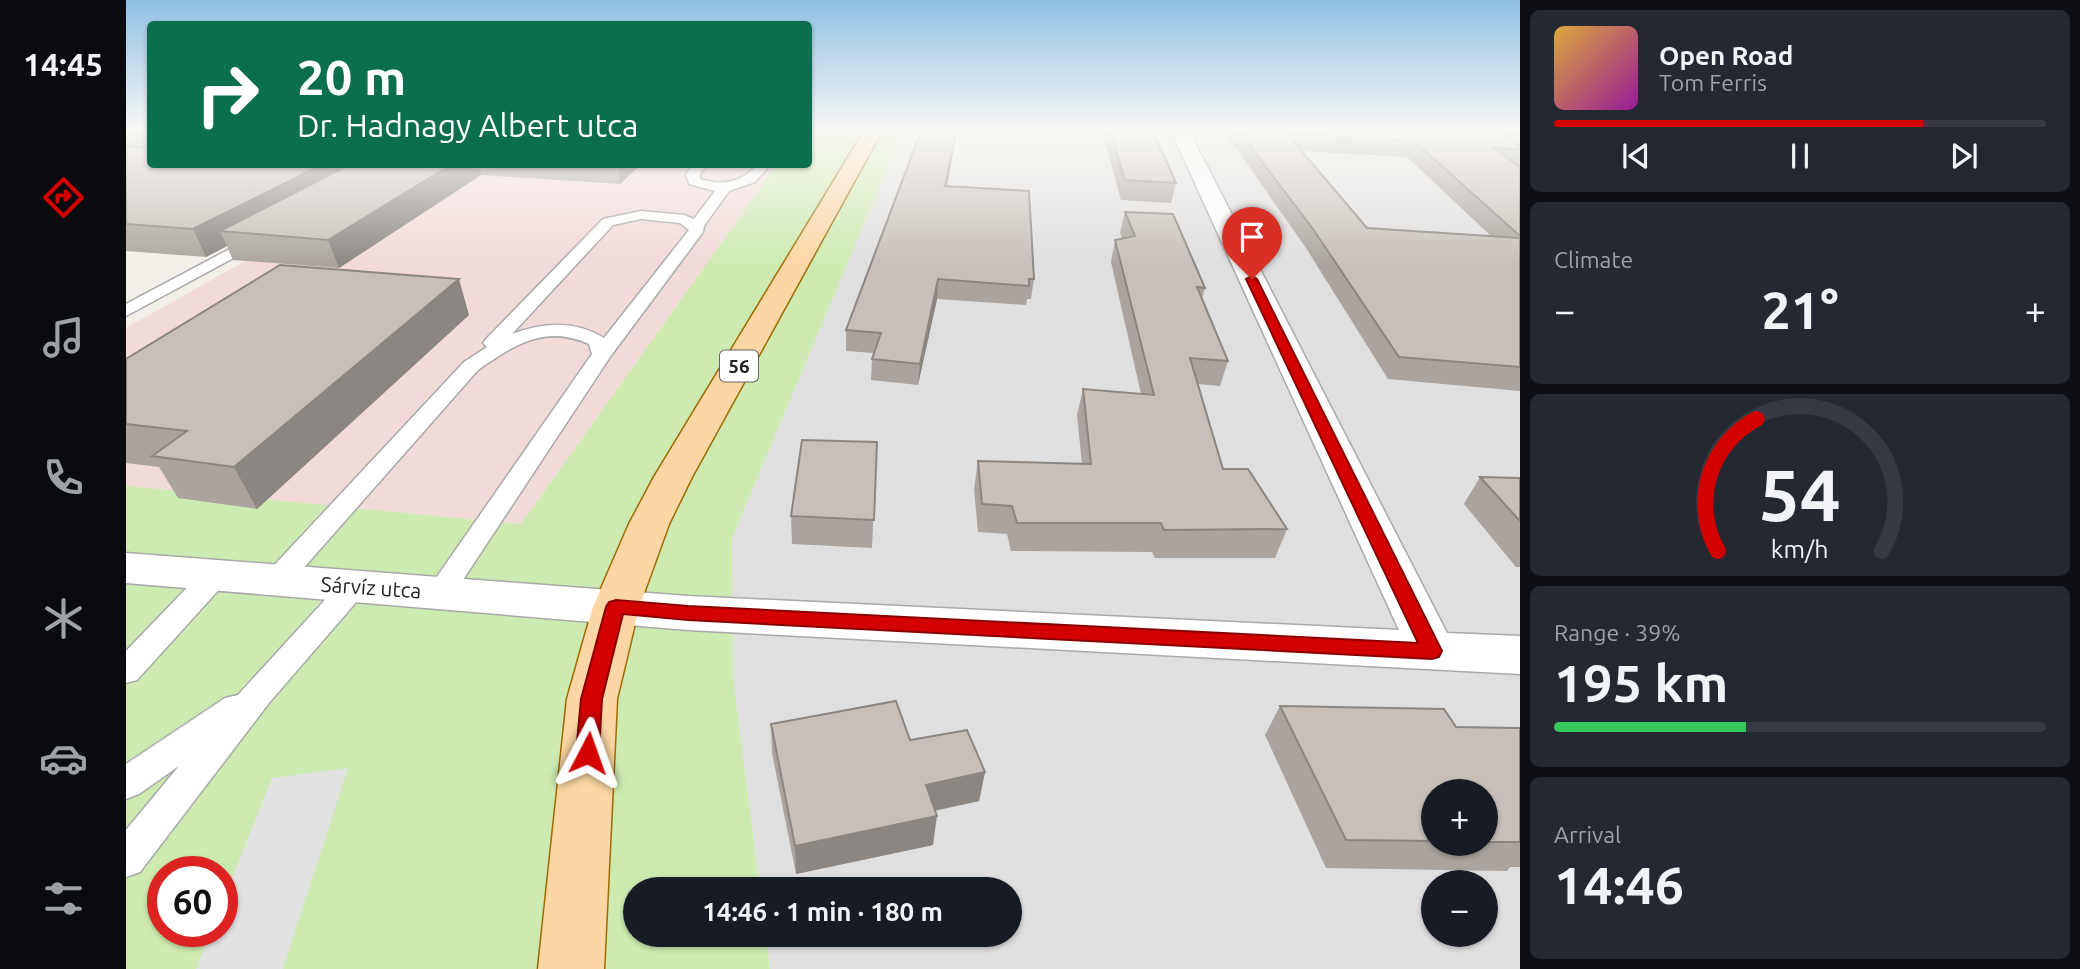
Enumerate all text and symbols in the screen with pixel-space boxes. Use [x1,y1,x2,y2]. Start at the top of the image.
text: Open Road [1659,41,1793,70]
text: 14:45 [23,46,103,82]
icon: right [182,49,273,140]
text: 20 m [297,49,406,104]
text: Tom Ferris [1659,70,1767,95]
text: Dr. Hadnagy Albert utca [297,107,638,143]
icon: previous [1617,137,1655,175]
icon: pause [1781,137,1819,175]
icon: next [1945,137,1983,175]
icon: directions [39,173,88,222]
pin [1222,207,1282,279]
icon: arrive [1233,218,1271,256]
text: Climate [1554,247,1633,272]
text: 21° [1761,281,1839,339]
text: − [1554,289,1575,331]
text: + [2025,289,2046,331]
icon: music [39,313,88,362]
road number: 56 [720,350,758,382]
icon: phone [39,453,88,502]
text: 54 [1759,453,1841,535]
text: km/h [1771,534,1829,562]
street label: Sárvíz utca [320,572,422,602]
icon: climate [39,594,88,643]
text: Range · 39% [1554,620,1681,645]
text: 195 km [1554,654,1728,712]
position arrow [551,716,625,790]
icon: car [39,734,88,783]
map controls [1421,779,1498,947]
button: + [1421,779,1498,856]
text: Arrival [1554,822,1621,847]
speed limit sign: 60 [147,856,238,947]
text: 14:46 [1554,856,1684,914]
button: − [1421,870,1498,947]
icon: filters [39,874,88,923]
text: 14:46 · 1 min · 180 m [702,897,943,926]

